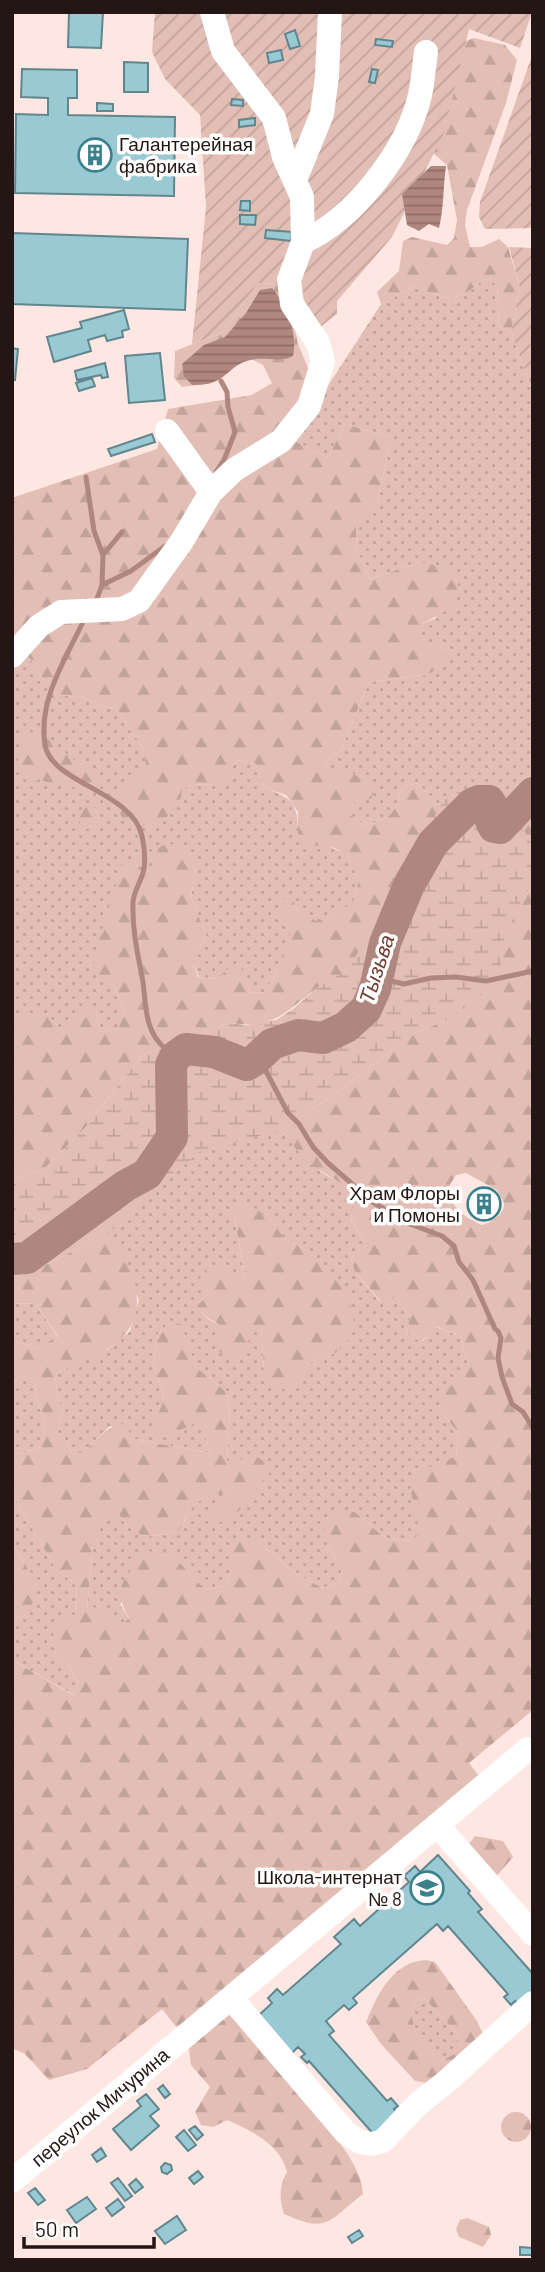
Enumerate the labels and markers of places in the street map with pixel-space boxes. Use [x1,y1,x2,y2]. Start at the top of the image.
place label: Галантерейная фабрика [119,132,253,177]
building icon: Галантерейная фабрика [76,136,114,174]
place label: Храм Флоры и Помоны [349,1181,460,1226]
building icon: Храм Флоры и Помоны [465,1185,503,1223]
place label: Школа-интернат № 8 [257,1865,402,1910]
school or university icon: Школа-интернат № 8 [408,1869,446,1907]

